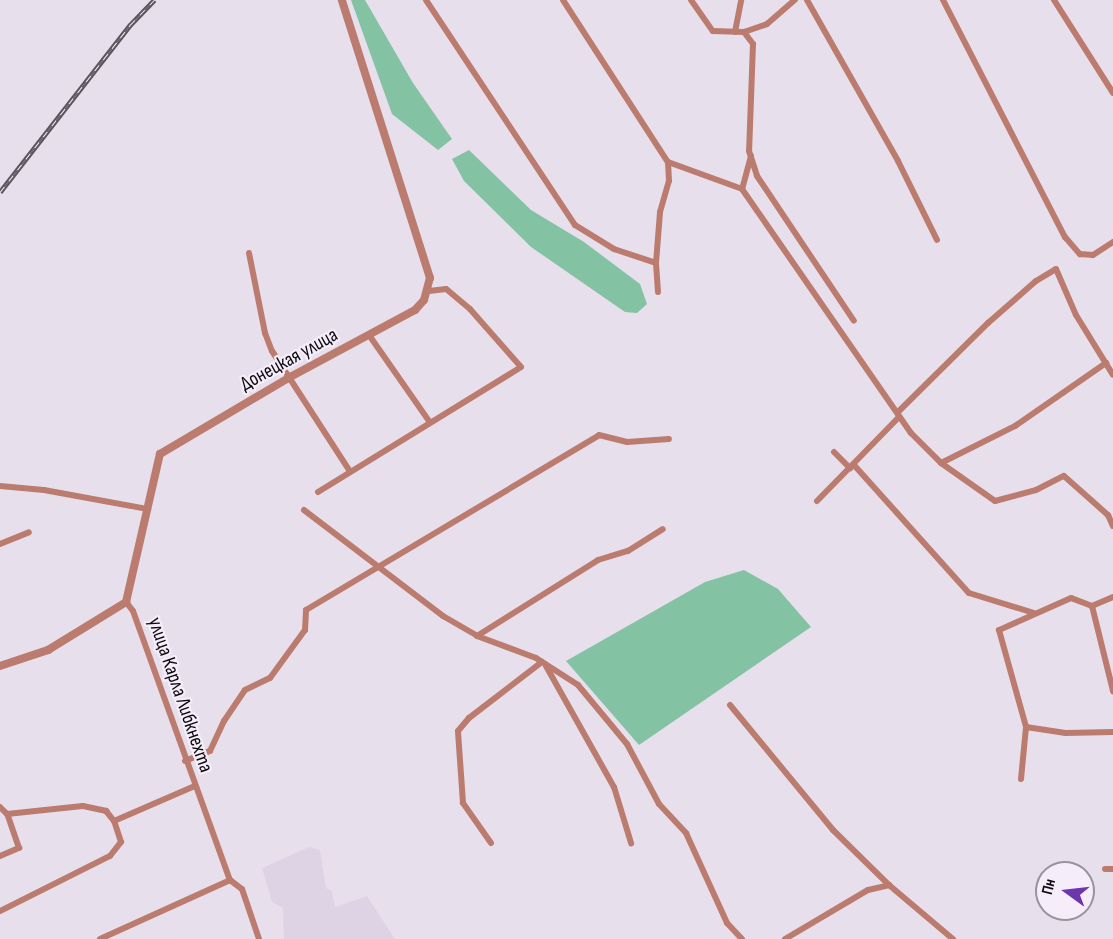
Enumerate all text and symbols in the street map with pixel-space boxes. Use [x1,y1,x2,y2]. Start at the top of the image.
street label: Донецкая улица [236,323,342,397]
street label: улица Карла Либкнехта [142,614,218,776]
north arrow [1035,861,1095,921]
text: Пн [1038,877,1060,897]

